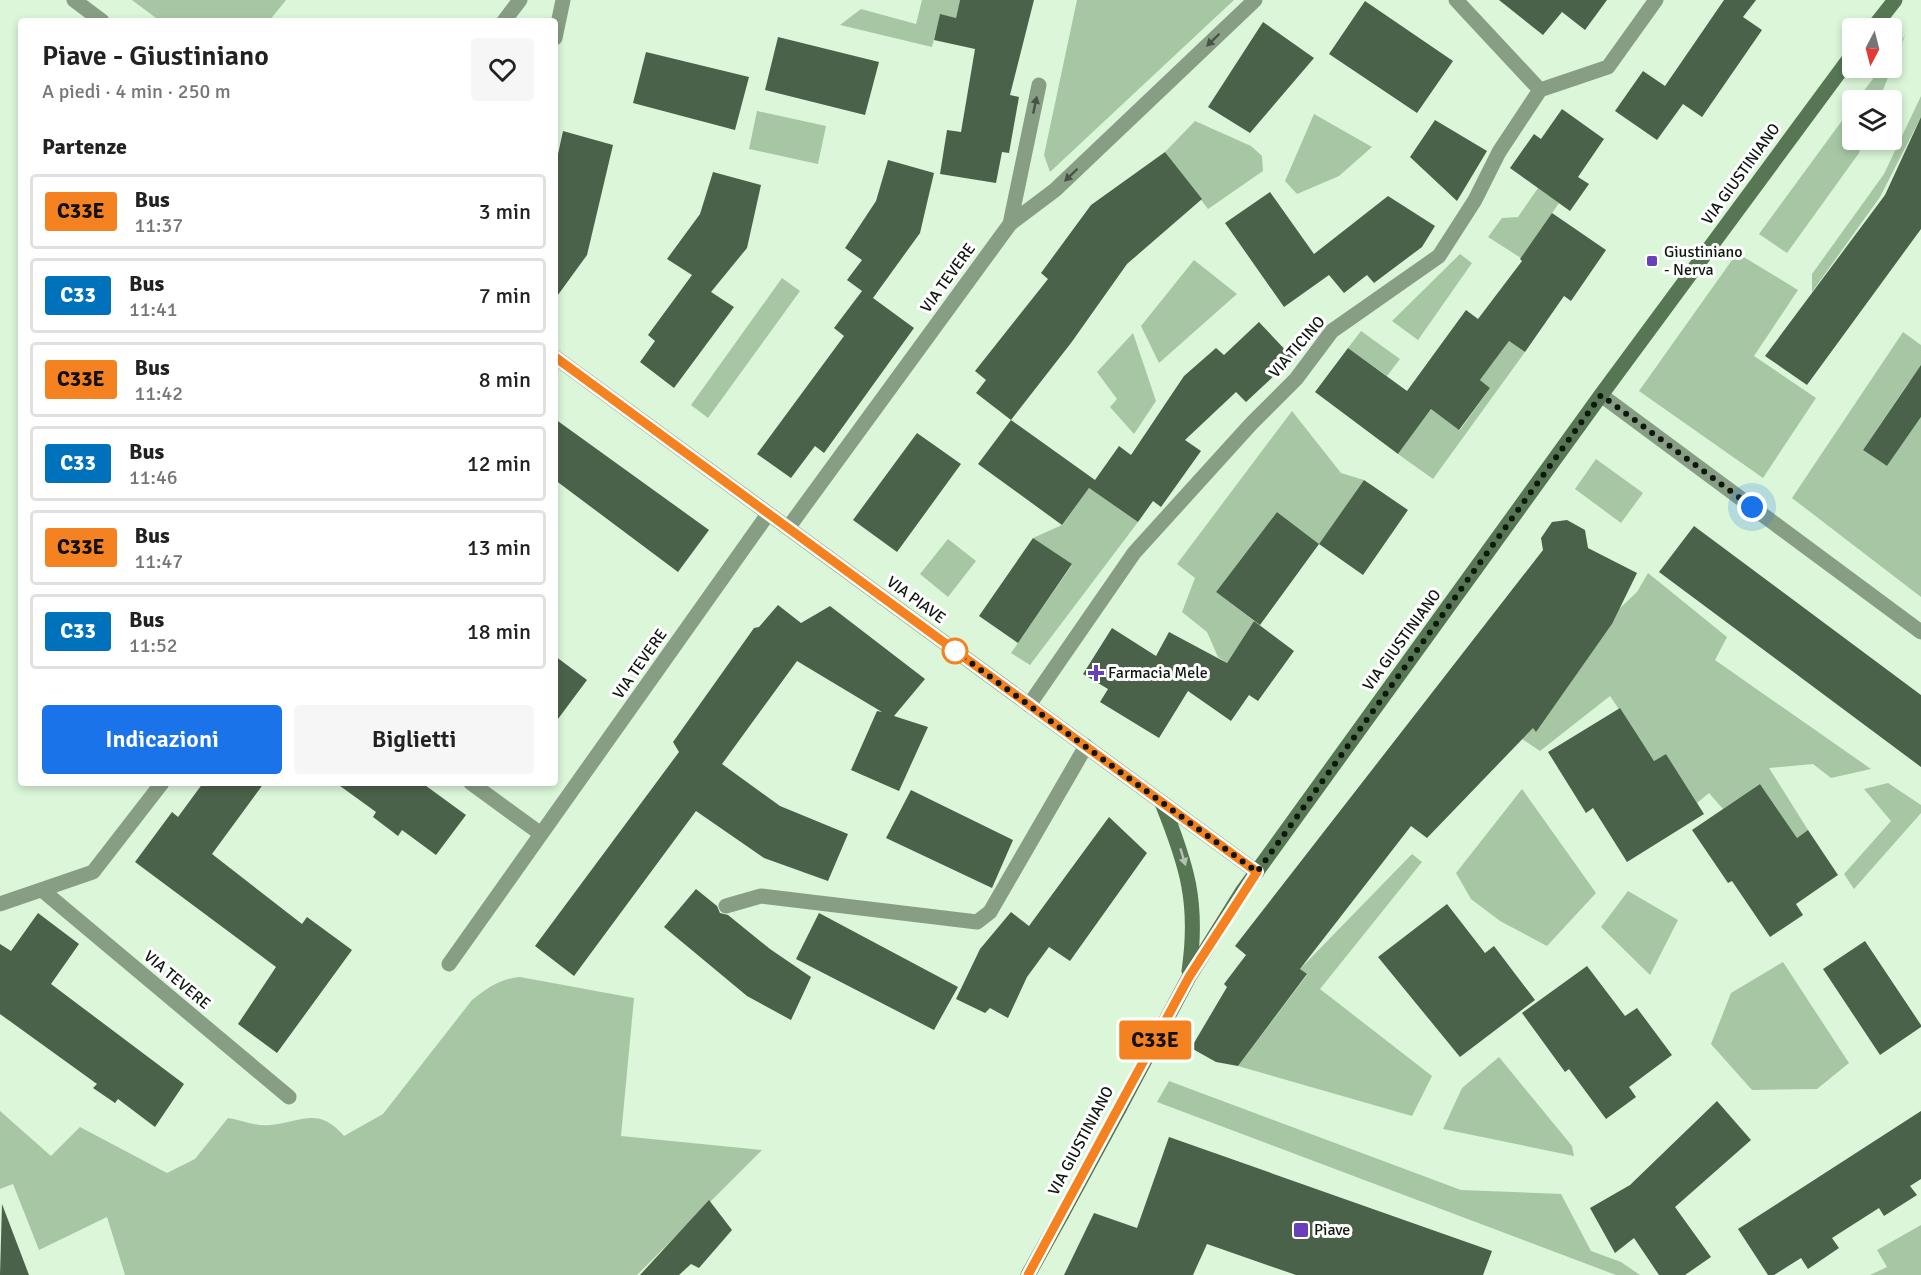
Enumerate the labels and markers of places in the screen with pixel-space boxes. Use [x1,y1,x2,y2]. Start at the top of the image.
place label: Giustiniano - Nerva [1664,242,1743,280]
marker: Giustiniano - Nerva [1645,254,1659,268]
unlabelled marker [942,638,968,664]
place label: Farmacia Mele [1108,663,1208,683]
marker: Farmacia Mele [1089,666,1103,680]
place label: Piave [1314,1220,1350,1240]
marker: Piave [1292,1221,1310,1239]

